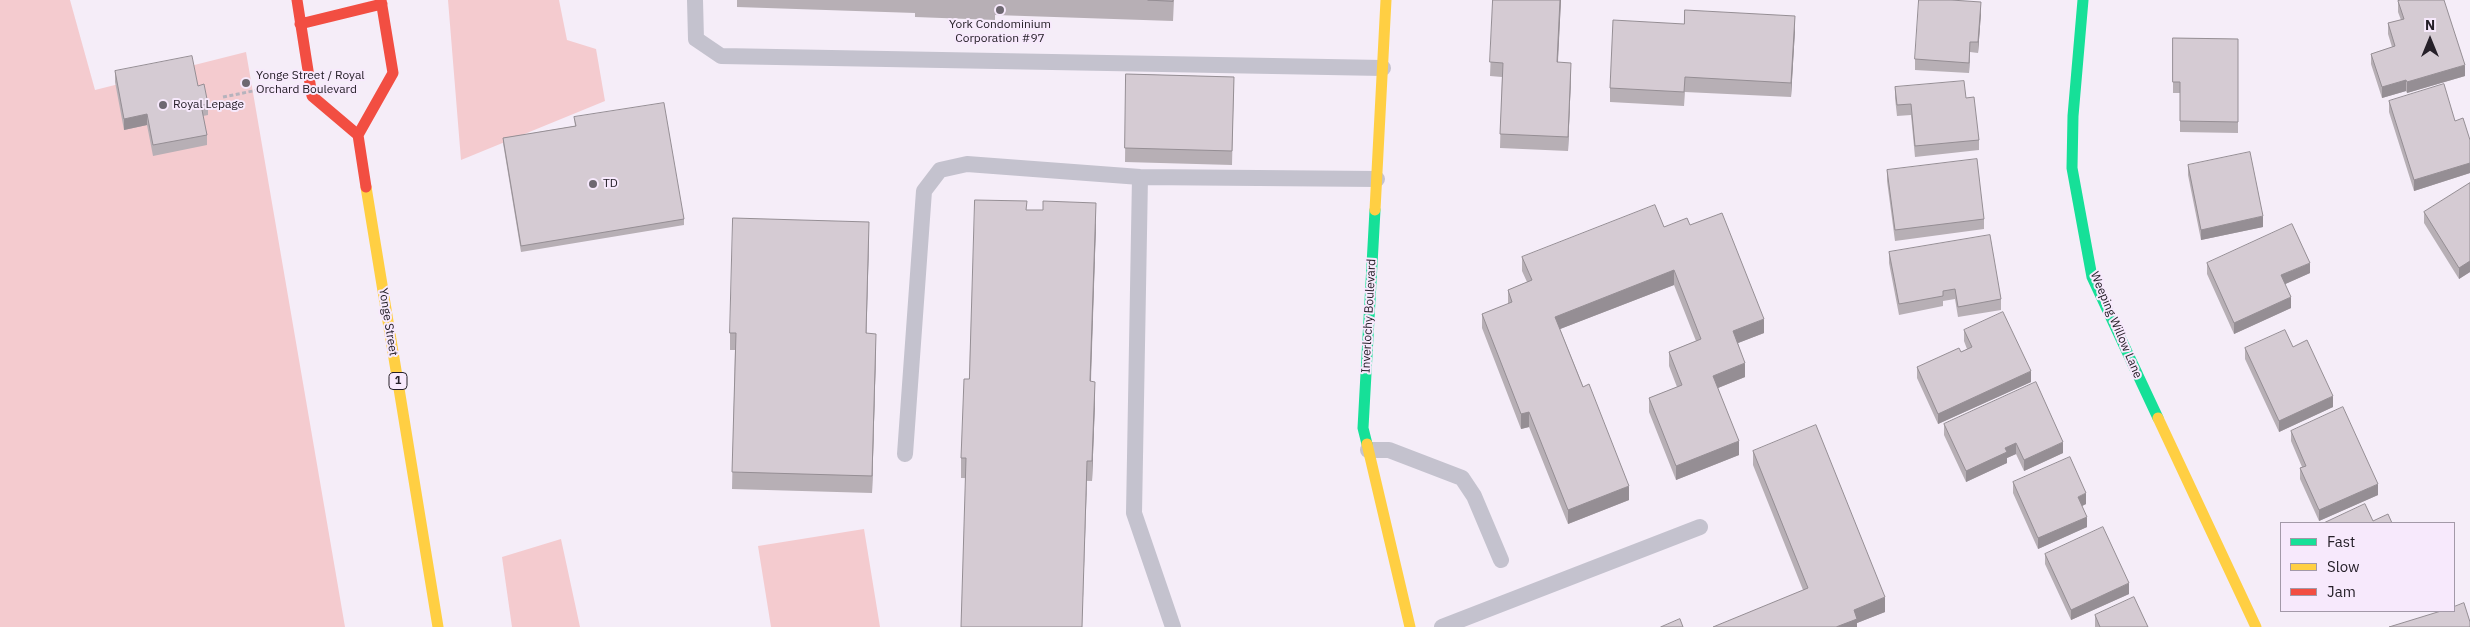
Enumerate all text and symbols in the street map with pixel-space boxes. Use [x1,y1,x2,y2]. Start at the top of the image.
marker: York Condominium Corporation #97 [994,4,1006,16]
north arrow [2405,15,2455,65]
text: N [2425,16,2435,34]
place label: York Condominium Corporation #97 [949,18,1051,46]
place label: Yonge Street / Royal Orchard Boulevard [256,69,365,97]
marker: Yonge Street / Royal Orchard Boulevard [240,77,252,89]
place label: Royal Lepage [173,98,244,112]
marker: Royal Lepage [157,99,169,111]
place label: TD [603,177,618,191]
marker: TD [587,178,599,190]
street label: Inverlochy Boulevard [1359,258,1379,374]
street label: Weeping Willow Lane [2087,270,2145,380]
street label: Yonge Street [376,287,400,357]
road number: 1 [389,372,407,390]
legend [2280,522,2455,612]
text: Fast [2327,532,2355,551]
text: Slow [2327,557,2360,576]
text: Jam [2327,582,2356,601]

